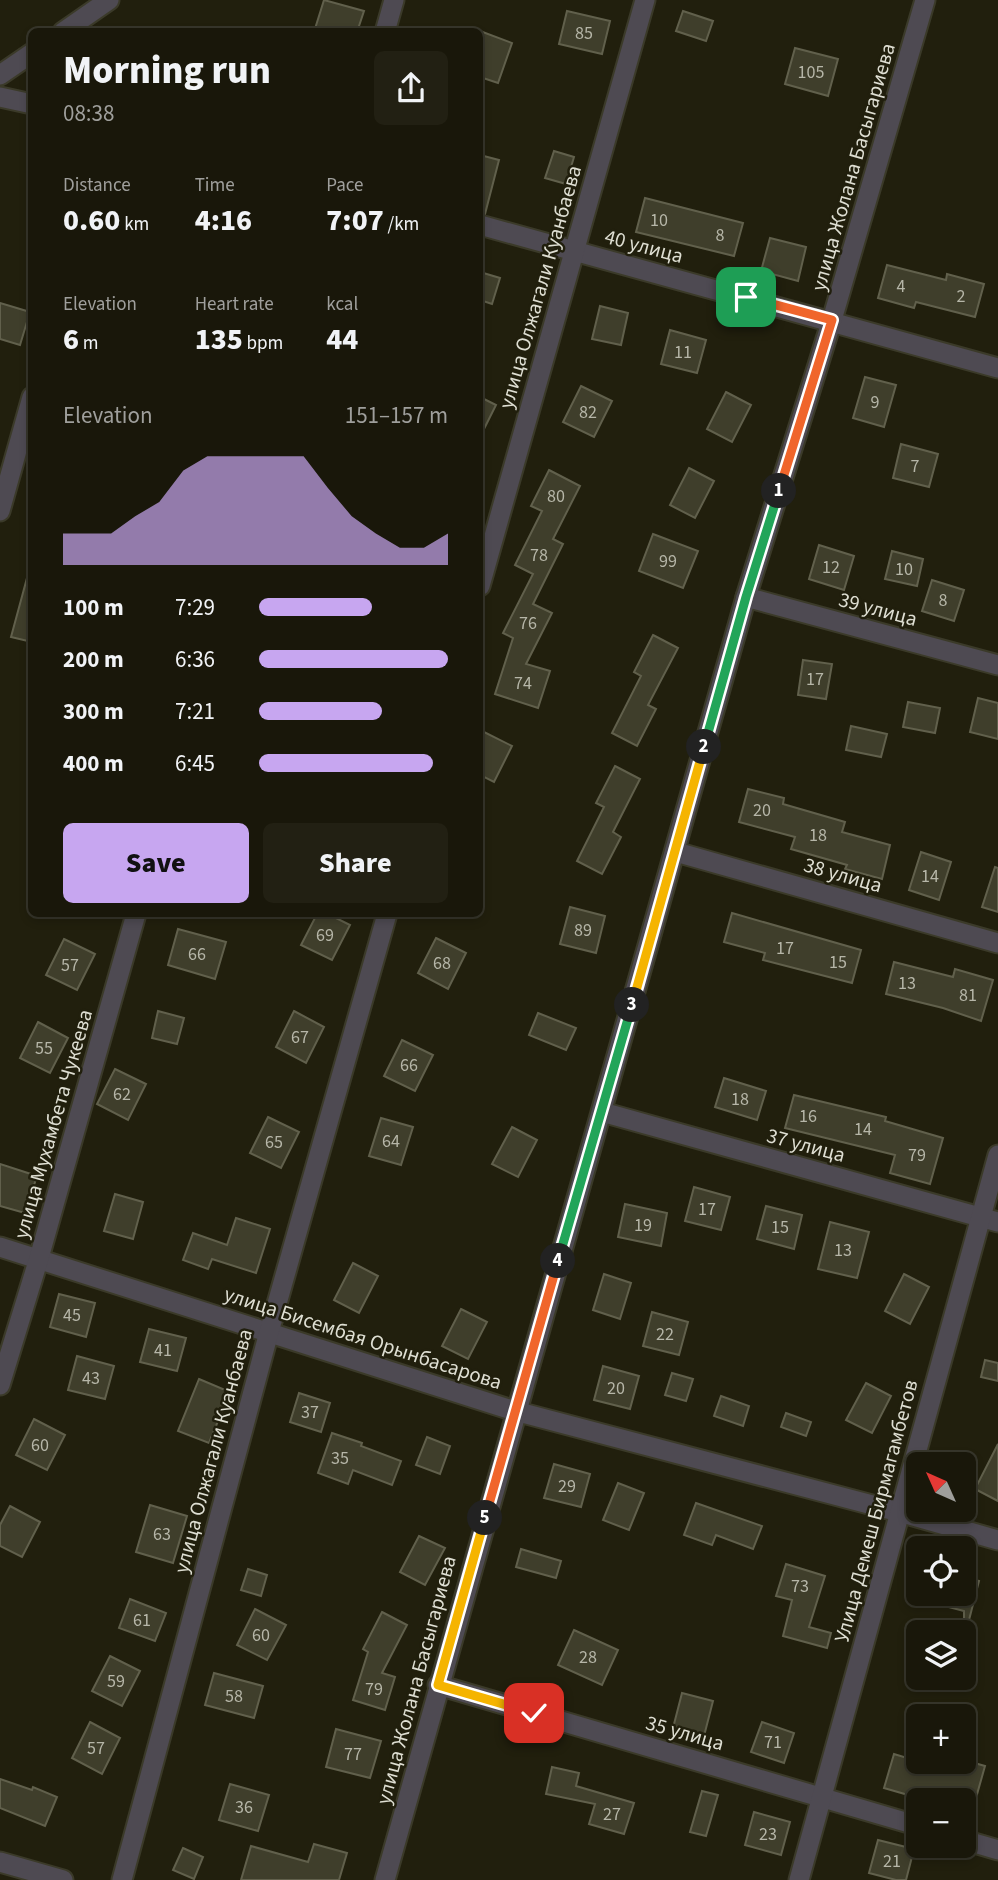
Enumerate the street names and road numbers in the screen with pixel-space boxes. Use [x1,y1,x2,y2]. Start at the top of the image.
street label: улица Жолана Басыгариева [803,40,903,294]
street label: улица Олжагали Куанбаева [491,162,589,412]
street label: 40 улица [601,221,687,271]
street label: 39 улица [835,584,921,634]
street label: 38 улица [800,850,886,900]
street label: улица Мухамбета Чукеева [6,1006,100,1242]
street label: 37 улица [763,1120,849,1170]
street label: улица Бисембая Орынбасарова [220,1279,506,1397]
street label: улица Олжагали Куанбаева [166,1326,260,1576]
street label: Улица Демеш Бирмагамбетов [826,1376,926,1646]
street label: улица Жолана Басыгариева [368,1552,464,1808]
street label: 35 улица [642,1708,728,1758]

